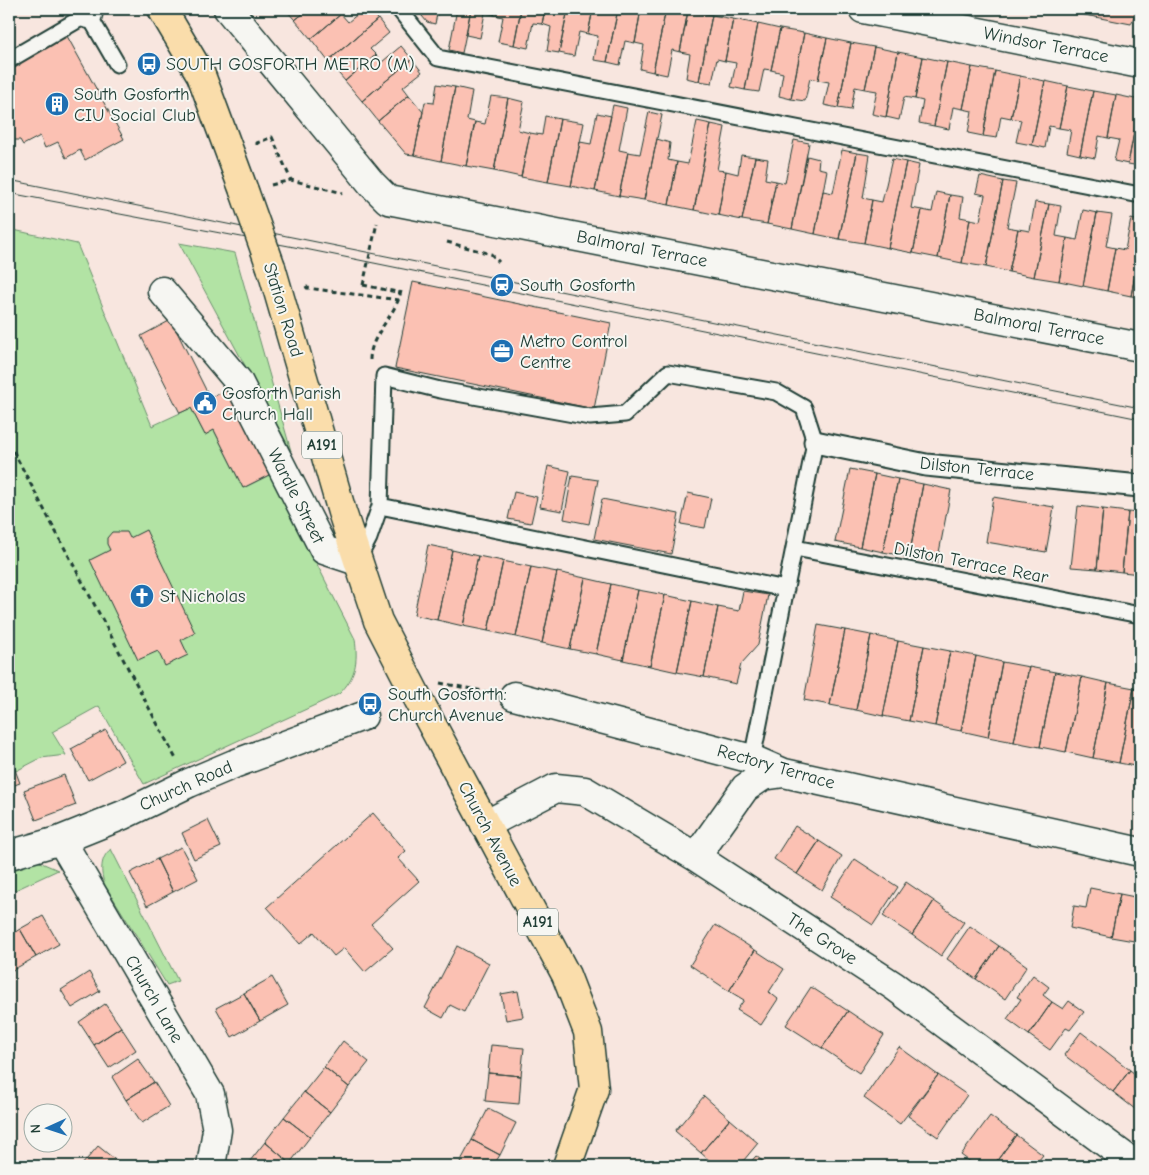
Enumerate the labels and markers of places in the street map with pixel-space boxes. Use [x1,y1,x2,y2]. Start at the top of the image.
bus stop icon: SOUTH GOSFORTH METRO (M) [136,51,162,77]
place label: SOUTH GOSFORTH METRO (M) [166,54,415,75]
place label: South Gosforth CIU Social Club [74,84,196,126]
building icon: South Gosforth CIU Social Club [44,91,70,117]
station icon: South Gosforth [489,272,515,298]
place label: South Gosforth [520,275,636,296]
place label: Metro Control Centre [520,331,628,373]
office icon: Metro Control Centre [489,338,515,364]
place label: Gosforth Parish Church Hall [222,383,341,425]
public building icon: Gosforth Parish Church Hall [192,390,218,416]
church icon: St Nicholas [129,583,155,609]
place label: St Nicholas [160,586,246,607]
place label: South Gosforth: Church Avenue [388,684,507,726]
bus stop icon: South Gosforth: Church Avenue [357,691,383,717]

